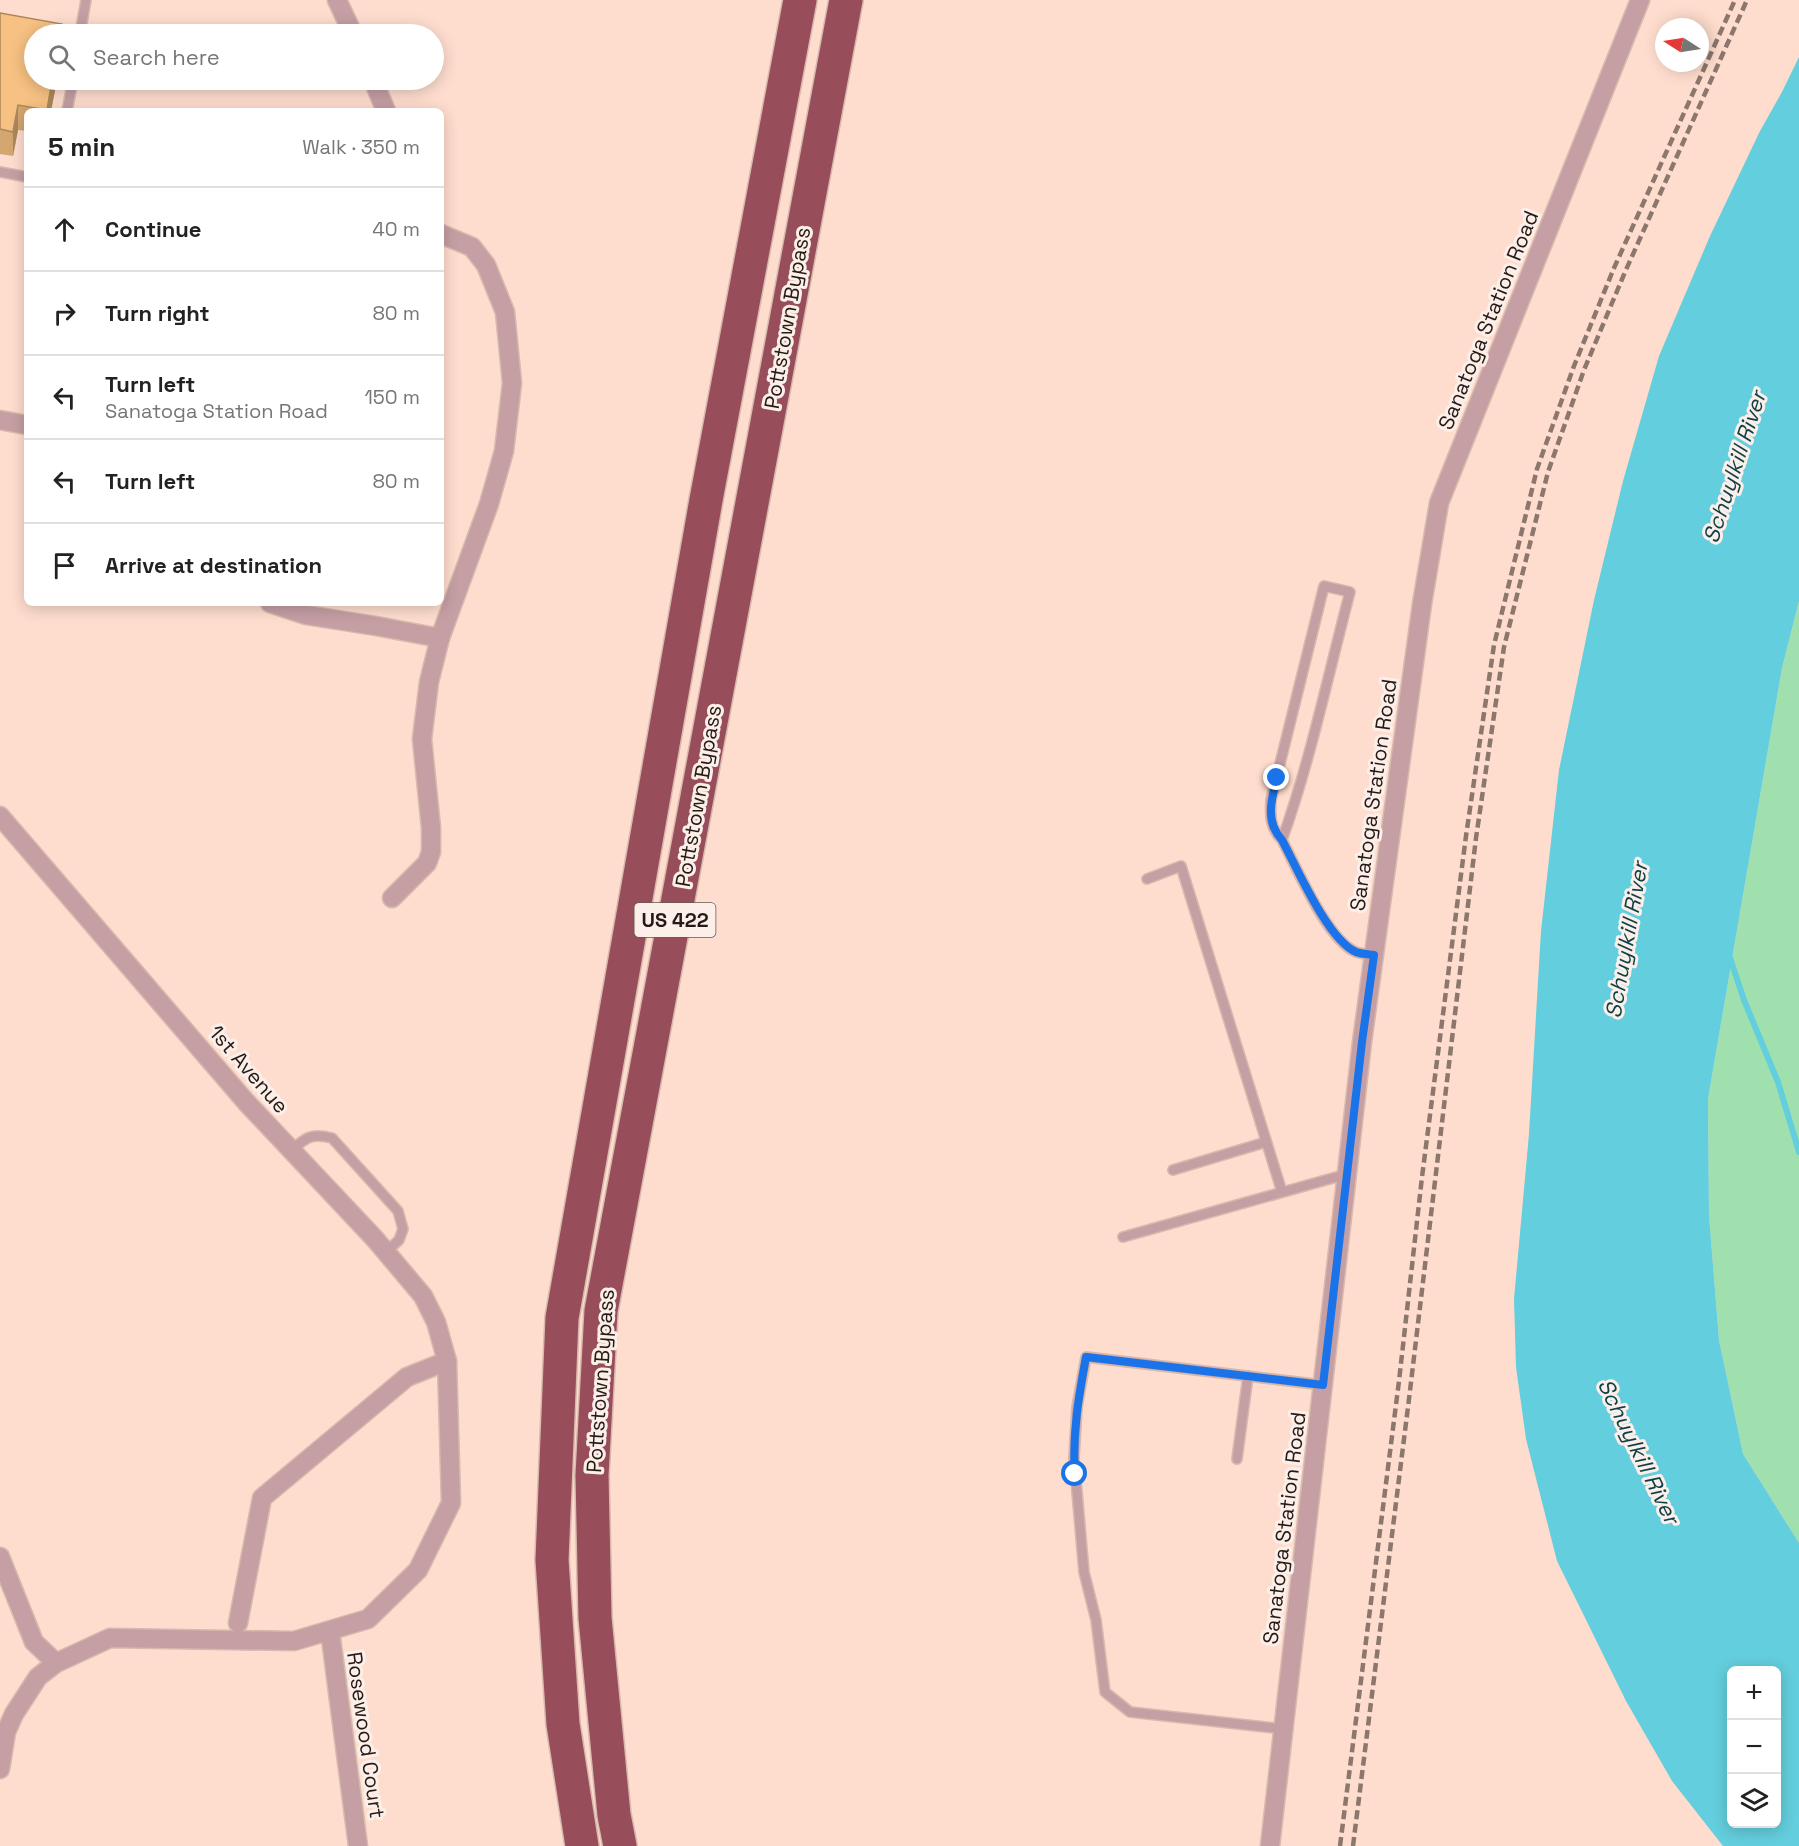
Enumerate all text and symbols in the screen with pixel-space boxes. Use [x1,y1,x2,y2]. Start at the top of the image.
north arrow [1655,18,1709,72]
search box [24,24,444,90]
icon: search [45,41,78,74]
text: Search here [93,43,220,71]
text: 5 min [48,130,115,164]
text: Walk · 350 m [302,134,420,160]
street label: Sanatoga Station Road [1432,207,1544,433]
icon: ahead [48,213,81,246]
text: Continue [105,215,201,243]
text: 40 m [372,216,420,242]
street label: Pottstown Bypass [758,225,816,411]
icon: right [48,297,81,330]
text: Turn right [105,299,210,327]
text: 80 m [372,300,420,326]
text: Turn left [105,370,195,398]
icon: left [48,381,81,414]
text: 150 m [365,384,420,410]
water label: Schuylkill River [1696,385,1773,546]
text: Sanatoga Station Road [105,398,328,424]
icon: left [48,465,81,498]
text: Turn left [105,467,195,495]
text: 80 m [372,468,420,494]
icon: arrive [48,549,81,582]
text: Arrive at destination [105,551,322,579]
street label: Sanatoga Station Road [1343,677,1403,913]
street label: Pottstown Bypass [669,703,727,889]
route end [1263,764,1289,790]
water label: Schuylkill River [1598,857,1654,1020]
road number: US 422 [634,903,716,937]
street label: 1st Avenue [203,1019,295,1119]
street label: Pottstown Bypass [580,1288,620,1474]
water label: Schuylkill River [1592,1374,1687,1531]
street label: Sanatoga Station Road [1256,1410,1312,1646]
route start [1061,1460,1087,1486]
street label: Rosewood Court [341,1650,391,1820]
map controls [1727,1666,1781,1828]
button: + [1727,1666,1781,1720]
button: − [1727,1720,1781,1774]
button: layers [1727,1774,1781,1828]

